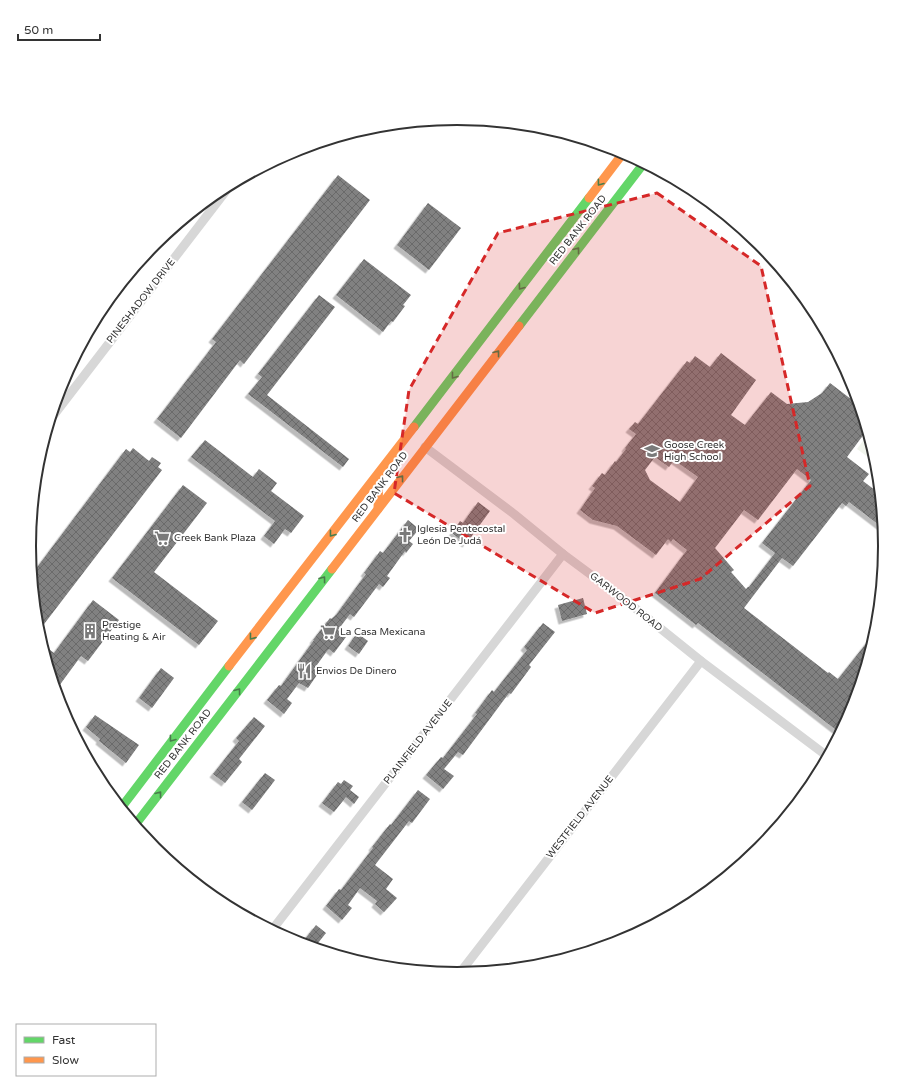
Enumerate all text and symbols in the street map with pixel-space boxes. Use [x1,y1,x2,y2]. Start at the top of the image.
scale bar [18,16,100,42]
text: 50 m [24,23,53,37]
one-way arrow [598,179,605,186]
street label: RED BANK ROAD [547,193,609,267]
one-way arrow [572,247,579,254]
street label: PINESHADOW DRIVE [104,256,178,346]
one-way arrow [519,282,526,289]
one-way arrow [493,350,500,357]
one-way arrow [451,371,458,378]
place label: Goose Creek High School [664,439,725,463]
school or university icon: Goose Creek High School [643,442,661,460]
street label: RED BANK ROAD [350,449,410,525]
one-way arrow [396,475,404,482]
place label: Iglesia Pentecostal León De Judá [417,523,505,547]
church icon: Iglesia Pentecostal León De Judá [396,526,414,544]
supermarket icon: Creek Bank Plaza [153,529,171,547]
one-way arrow [329,530,336,537]
place label: Creek Bank Plaza [174,532,256,544]
street label: GARWOOD ROAD [587,570,665,634]
one-way arrow [319,577,326,584]
place label: Prestige Heating & Air [102,619,166,643]
building icon: Prestige Heating & Air [81,622,99,640]
supermarket icon: La Casa Mexicana [319,623,337,641]
place label: La Casa Mexicana [340,626,425,638]
one-way arrow [250,633,257,640]
restaurant icon: Envios De Dinero [295,662,313,680]
place label: Envios De Dinero [316,665,397,677]
one-way arrow [233,688,240,695]
street label: PLAINFIELD AVENUE [381,697,455,787]
street label: RED BANK ROAD [152,707,214,781]
one-way arrow [170,735,177,742]
street label: WESTFIELD AVENUE [544,773,616,861]
one-way arrow [154,791,161,798]
legend [16,1024,156,1076]
text: Fast [52,1033,76,1047]
text: Slow [52,1053,79,1067]

